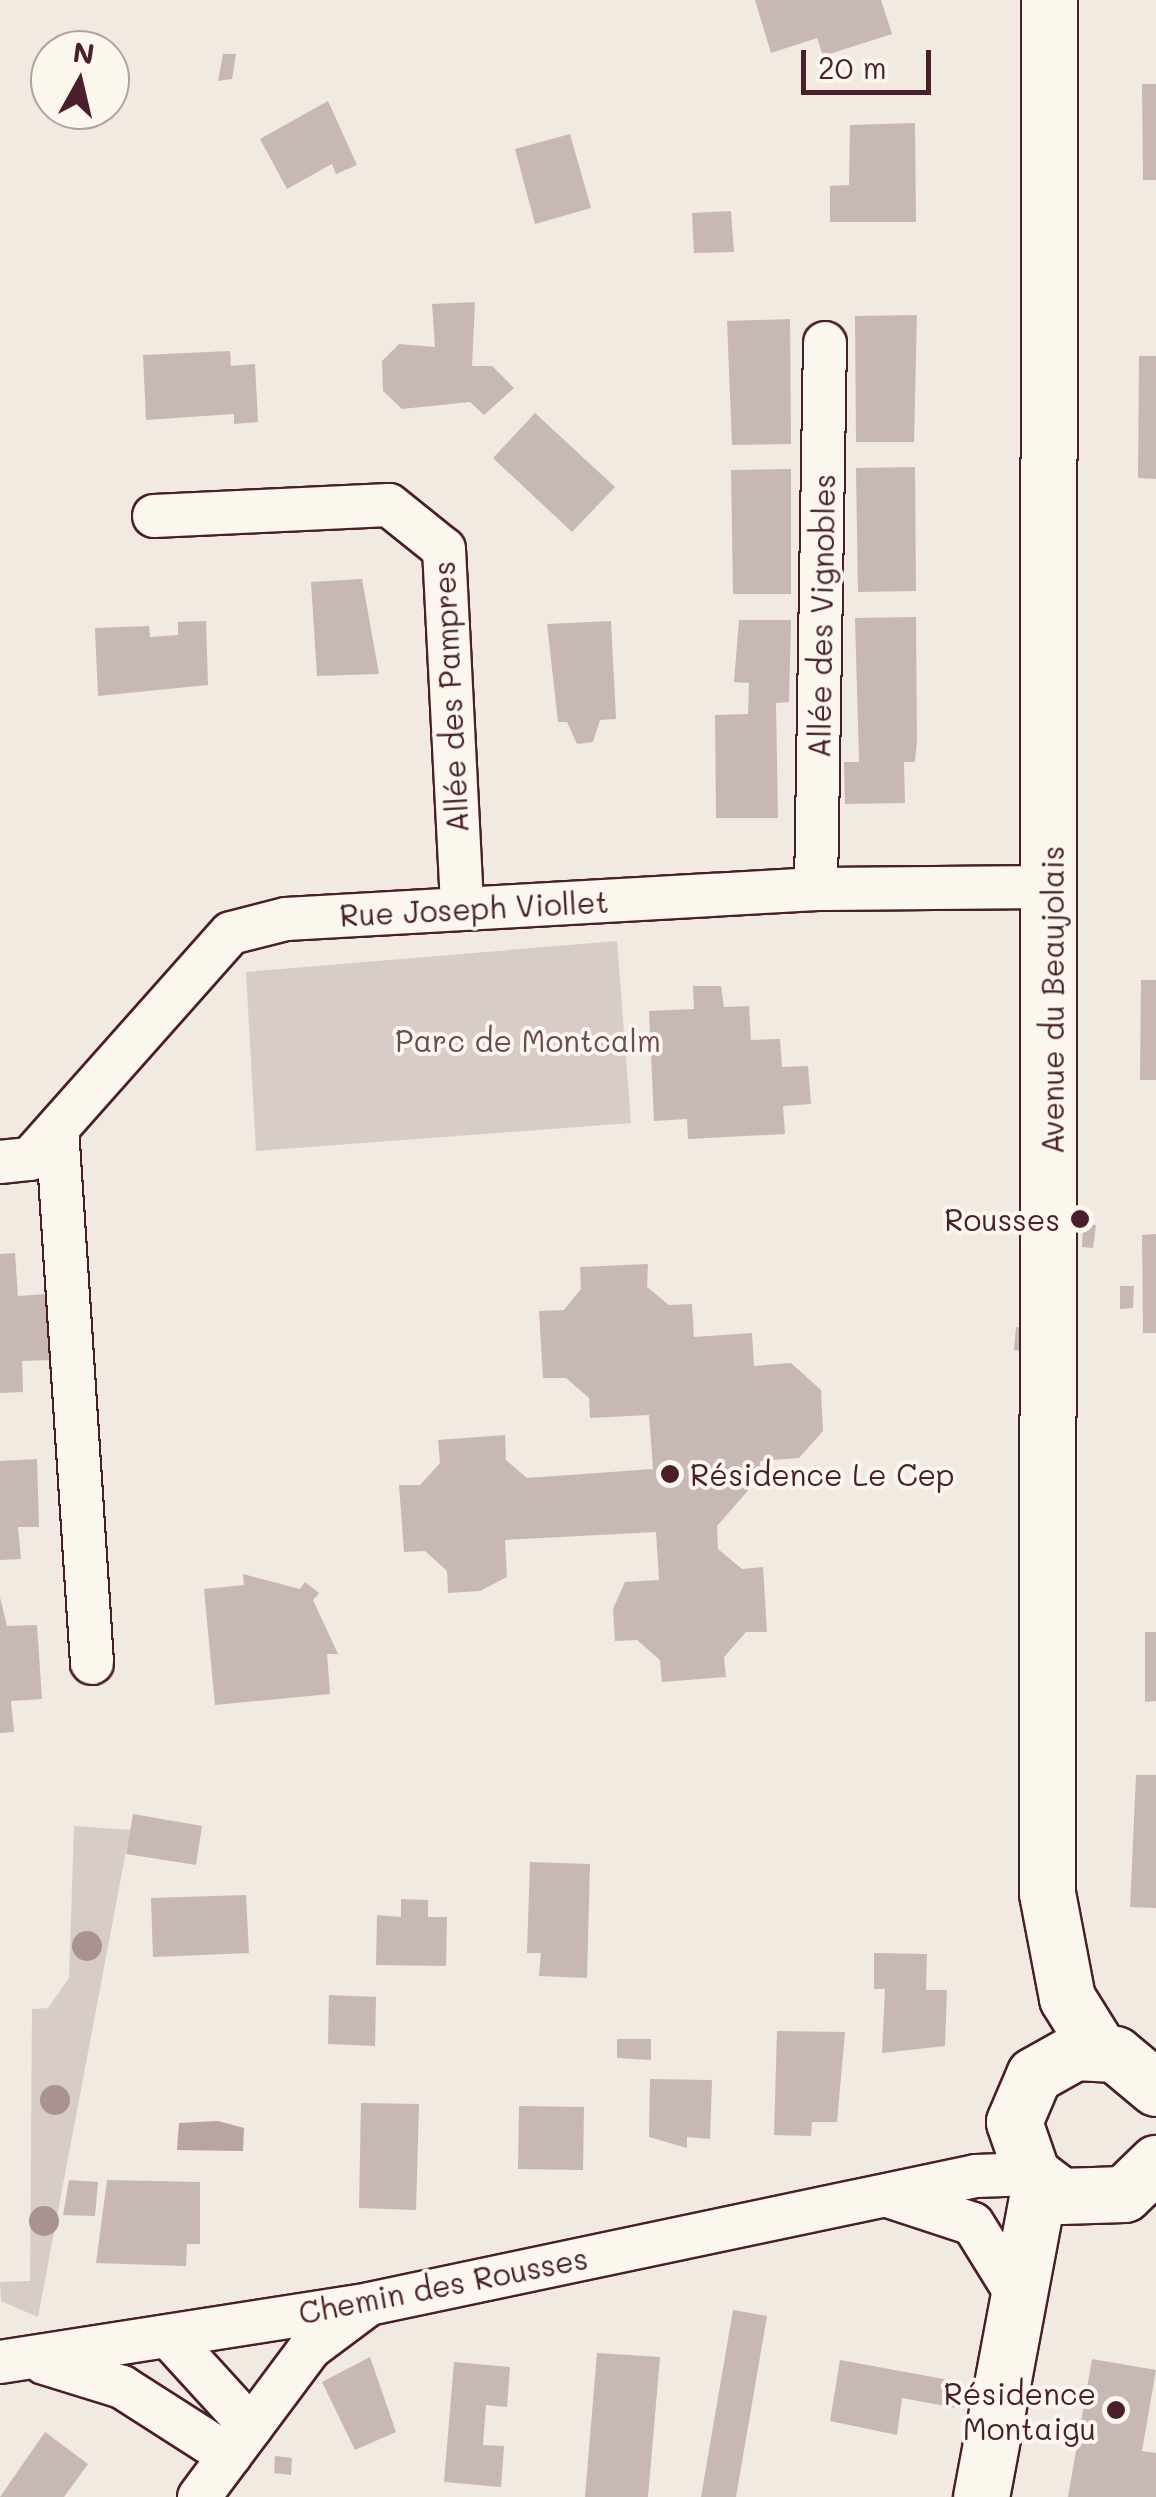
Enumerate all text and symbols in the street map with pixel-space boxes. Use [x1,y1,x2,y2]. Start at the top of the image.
north arrow [30,30,130,130]
scale bar [806,30,936,92]
text: N [71,33,97,72]
text: 20 m [818,47,887,87]
street label: Allée des Vignobles [801,474,841,758]
street label: Allée des Pampres [425,560,475,834]
street label: Avenue du Beaujolais [1034,846,1070,1154]
street label: Rue Joseph Viollet [339,883,609,933]
park label: Parc de Montcalm [395,1022,661,1058]
place label: Rousses [944,1201,1060,1237]
marker: Rousses [1069,1208,1091,1230]
place label: Résidence Le Cep [690,1456,955,1492]
marker: Résidence Le Cep [659,1463,681,1485]
street label: Chemin des Rousses [295,2239,591,2331]
place label: Résidence Montaigu [943,2375,1096,2446]
marker: Résidence Montaigu [1105,2399,1127,2421]

